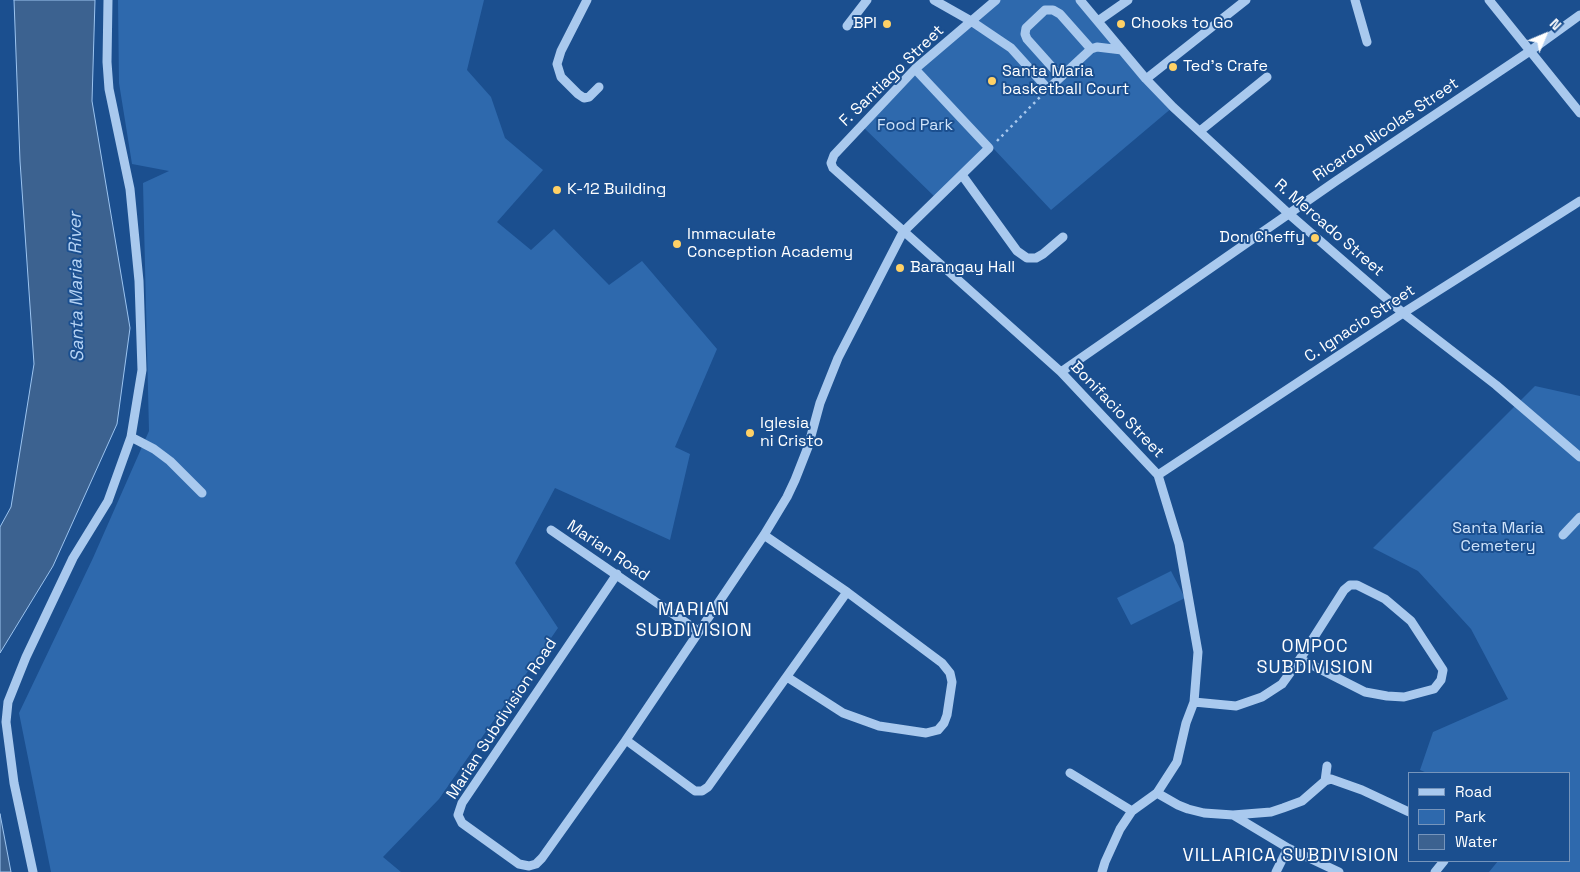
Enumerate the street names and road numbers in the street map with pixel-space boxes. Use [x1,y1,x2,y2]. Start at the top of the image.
street label: F. Santiago Street [836,21,948,131]
street label: Ricardo Nicolas Street [1310,74,1462,186]
street label: R. Mercado Street [1270,175,1388,281]
street label: C. Ignacio Street [1301,281,1419,367]
street label: Bonifacio Street [1066,358,1168,462]
street label: Marian Road [563,516,653,586]
street label: Marian Subdivision Road [443,635,561,803]

